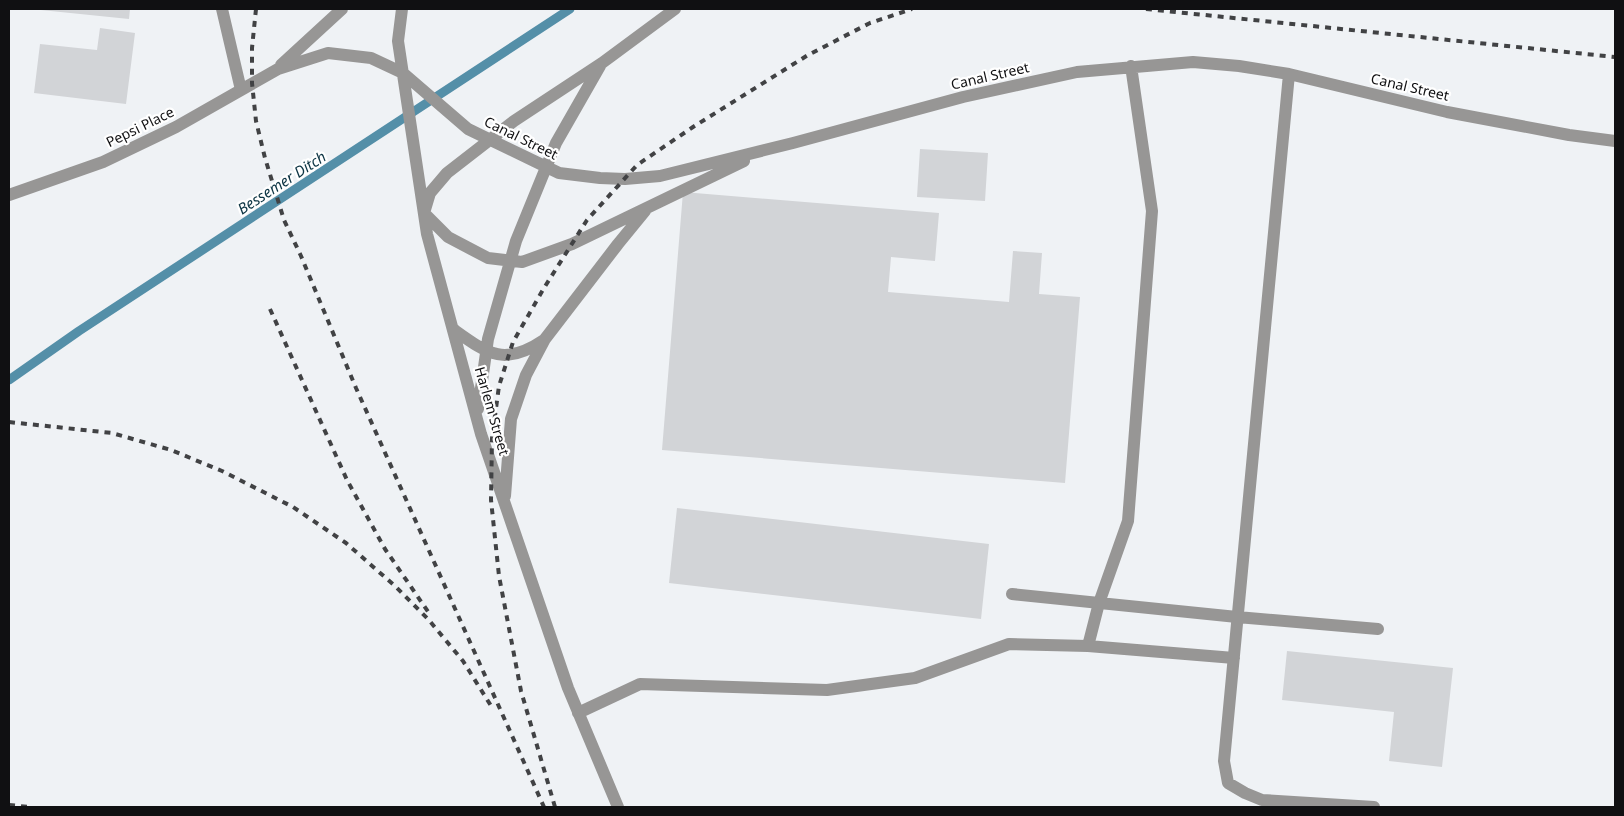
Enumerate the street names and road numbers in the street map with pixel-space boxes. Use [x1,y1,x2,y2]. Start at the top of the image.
street label: Canal Street [949,57,1031,94]
street label: Canal Street [1369,68,1451,105]
street label: Pepsi Place [103,102,177,151]
street label: Canal Street [481,112,561,164]
street label: Harlem Street [471,364,514,457]

